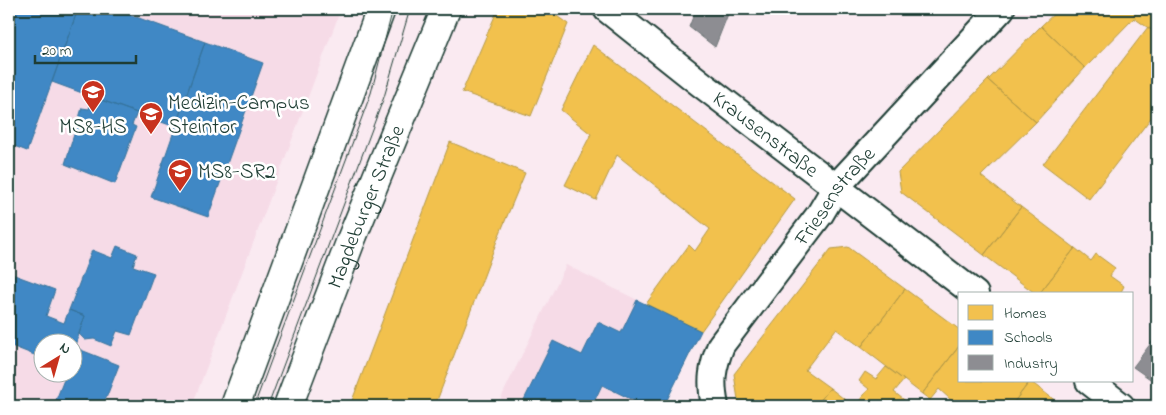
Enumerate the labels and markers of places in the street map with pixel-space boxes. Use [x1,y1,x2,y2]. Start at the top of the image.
school or university icon: MS8-HS [80,79,106,113]
place label: Medizin-Campus Steintor [168,89,310,143]
school or university icon: Medizin-Campus Steintor [138,101,164,135]
place label: MS8-HS [59,113,127,143]
school or university icon: MS8-SR2 [167,158,193,192]
place label: MS8-SR2 [198,158,276,188]

